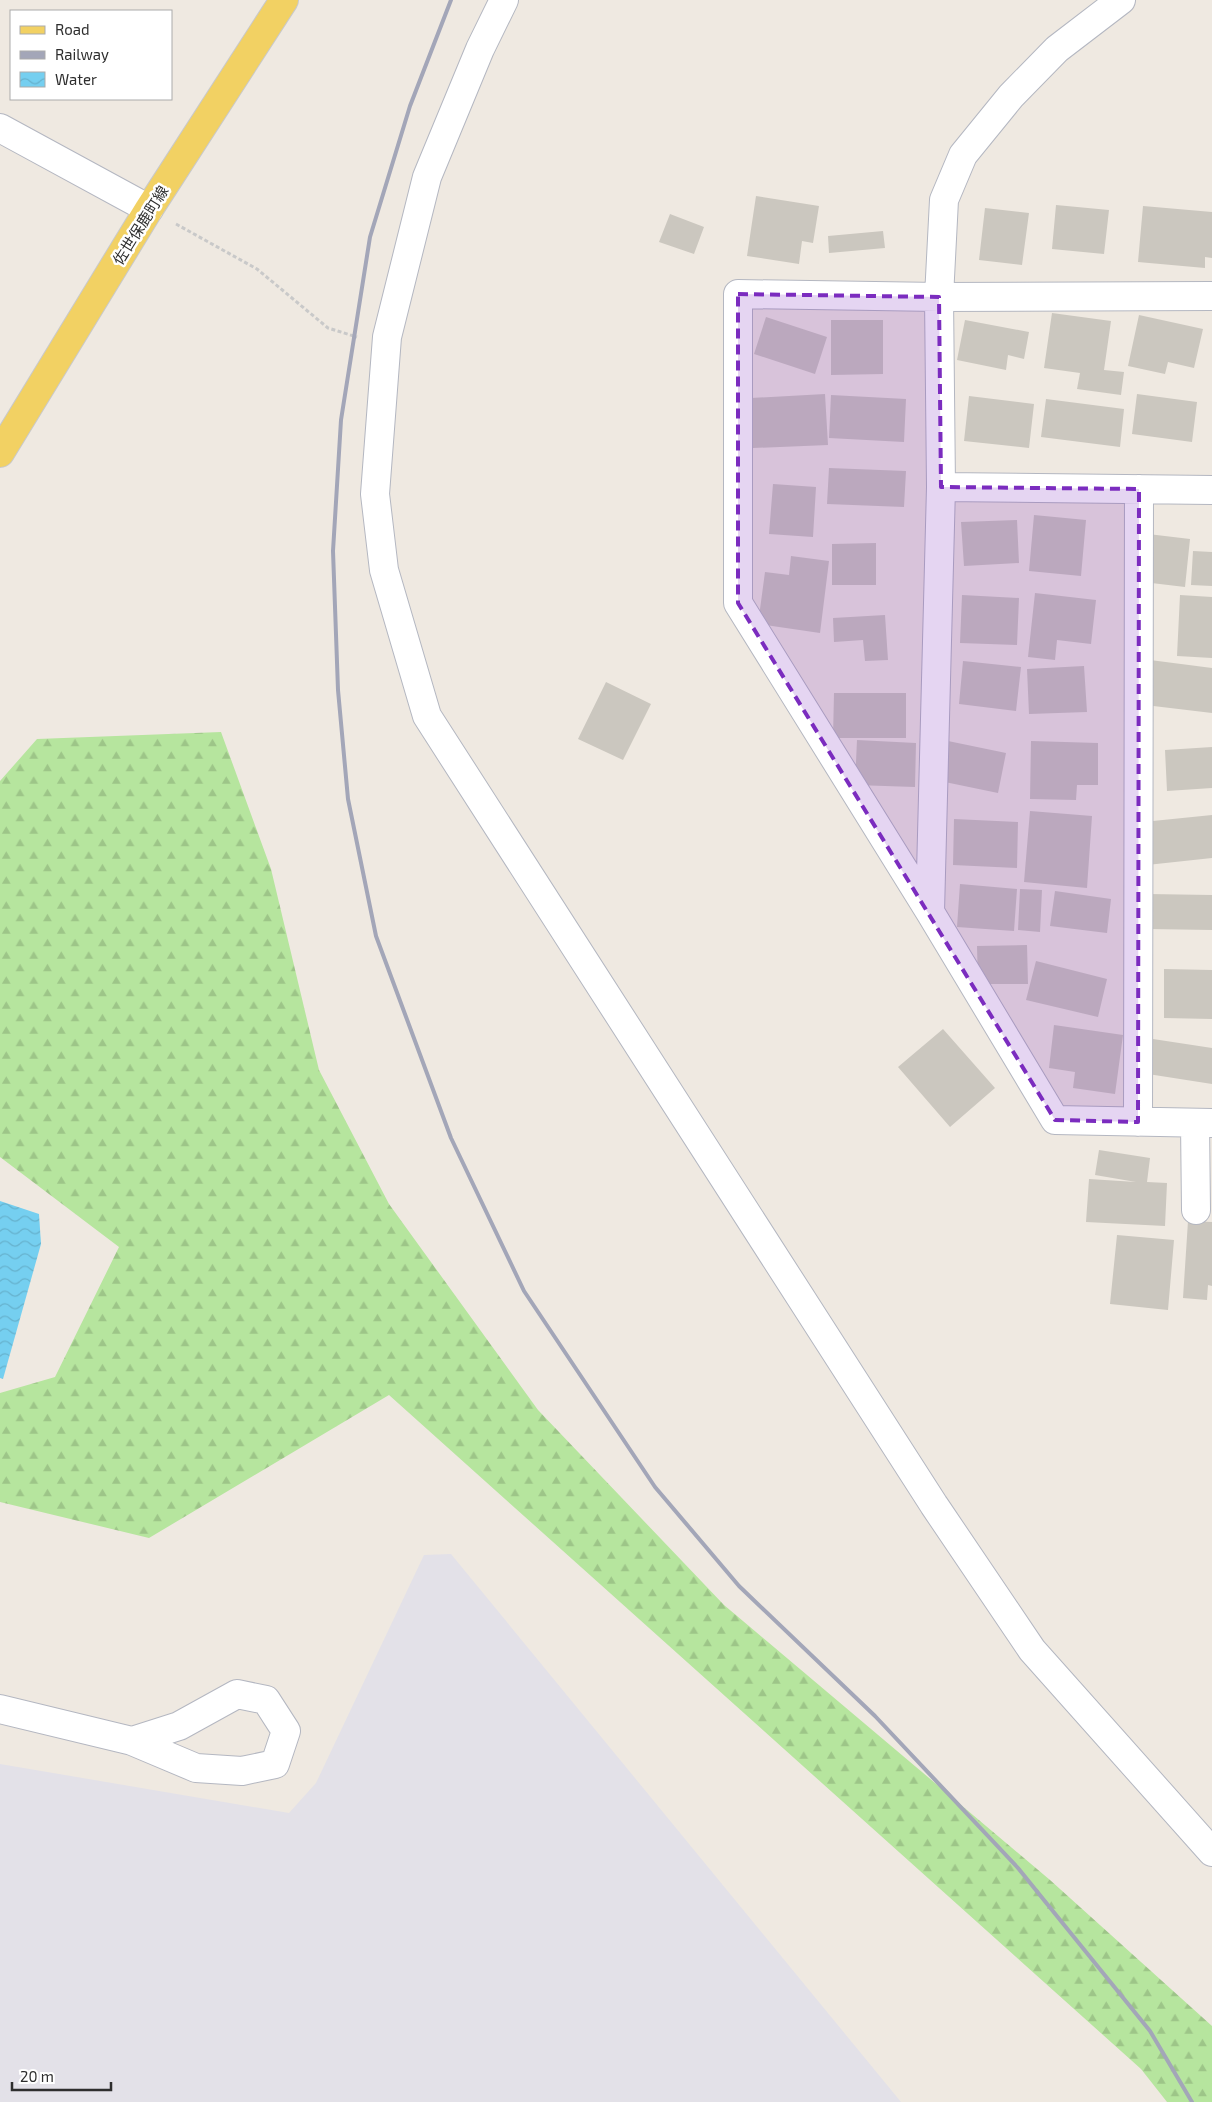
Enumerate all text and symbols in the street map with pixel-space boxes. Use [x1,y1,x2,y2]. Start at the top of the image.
legend [10,10,172,100]
text: Road [55,20,90,38]
text: Railway [55,45,109,63]
text: Water [55,70,97,88]
street label: 佐世保鹿町線 [109,182,171,268]
scale bar [12,2060,111,2092]
text: 20 m [20,2067,54,2085]

